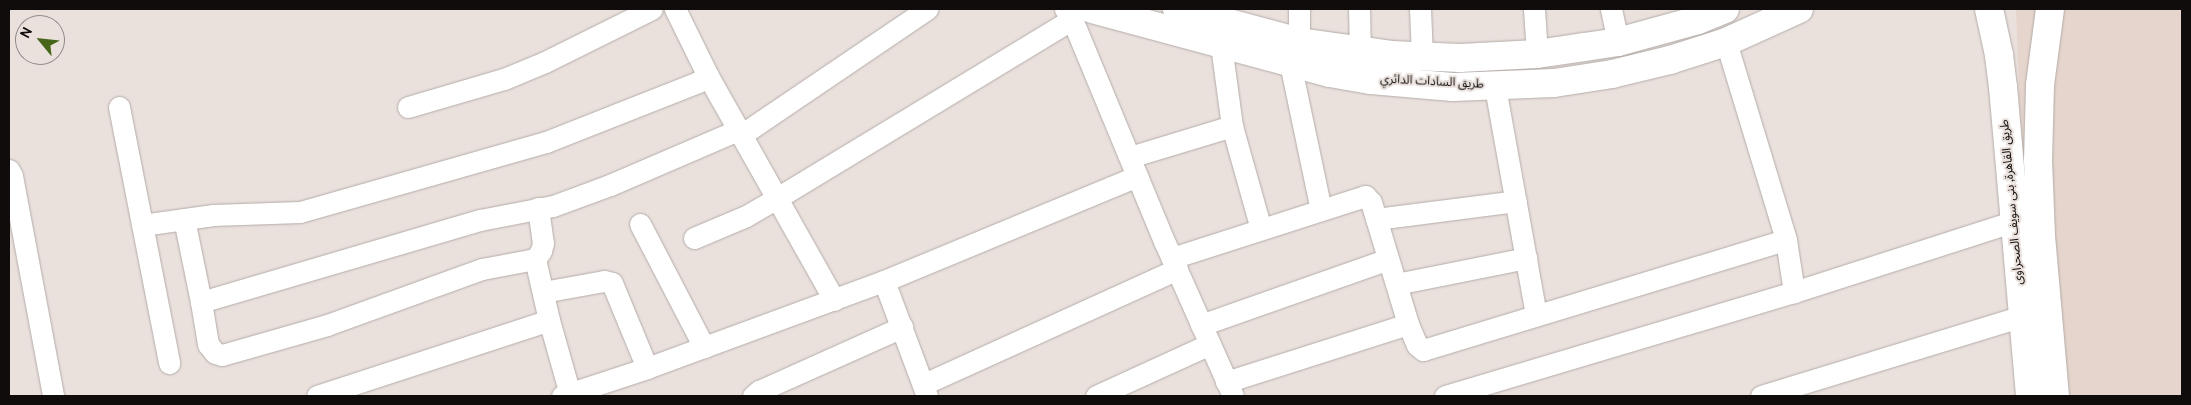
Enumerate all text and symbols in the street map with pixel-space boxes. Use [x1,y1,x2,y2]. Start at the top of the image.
north arrow [15,15,65,65]
text: N [17,25,37,42]
street label: طريق السادات الدائري [1380,73,1484,93]
street label: طريق القاهرة, بنى سويف الصحراوى [1999,119,2027,285]

